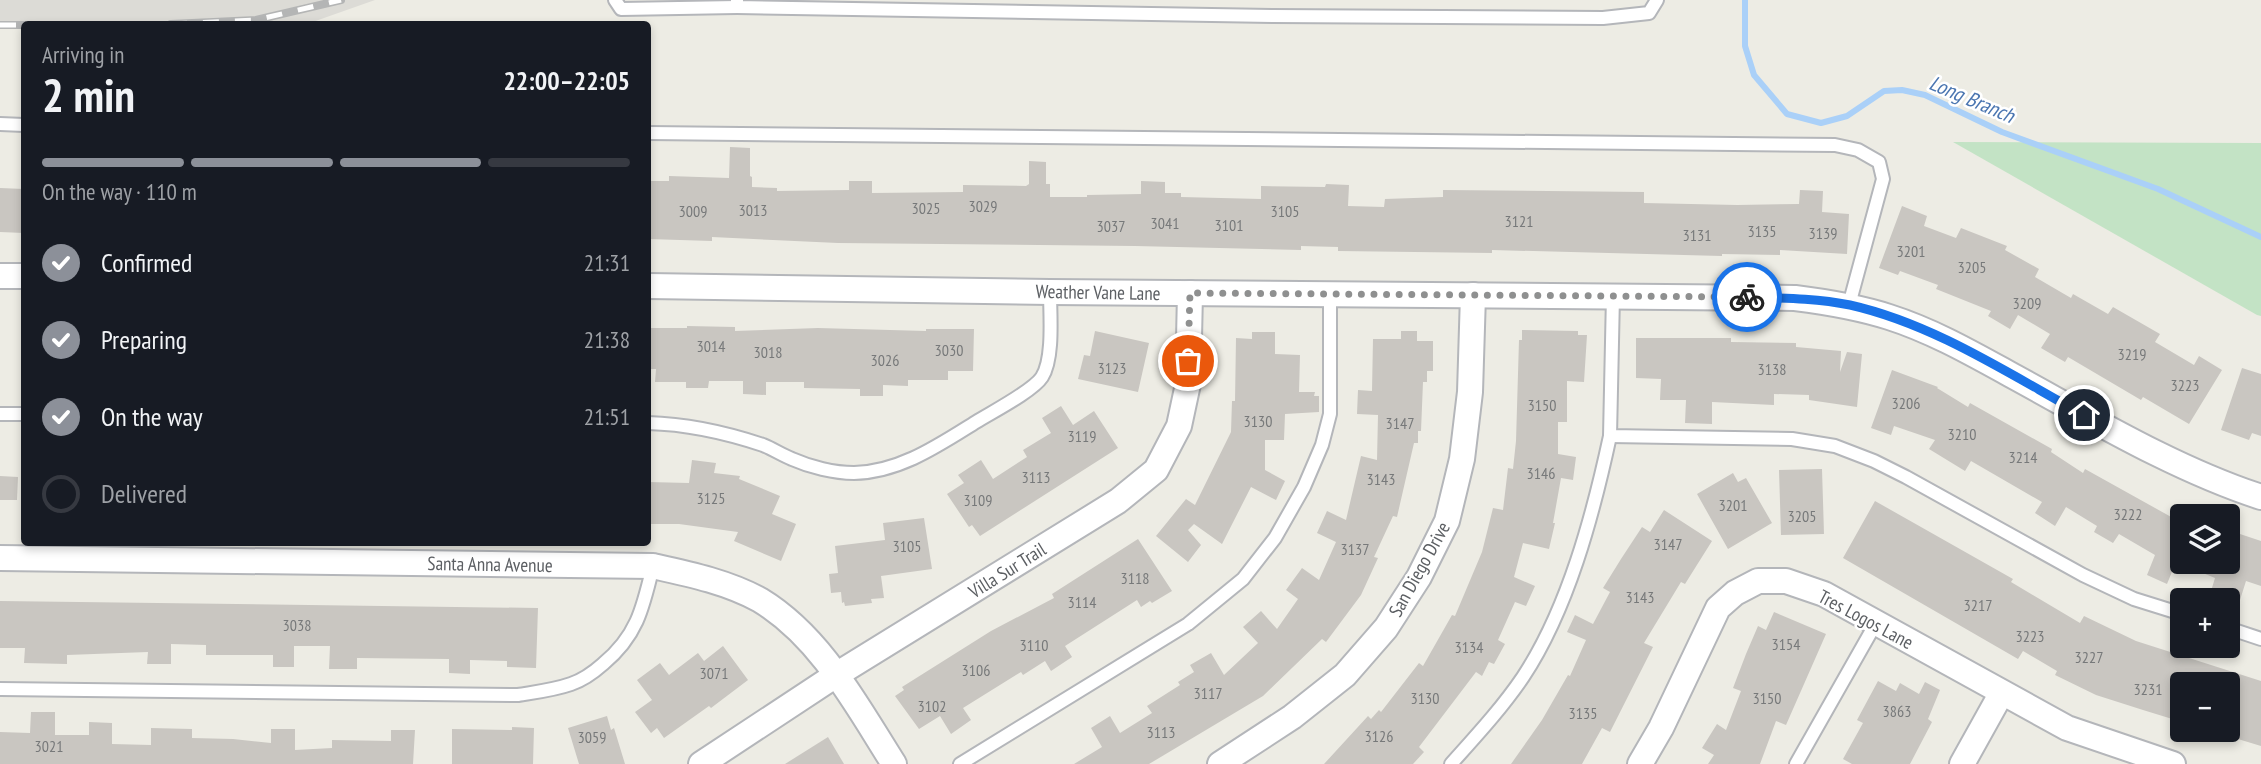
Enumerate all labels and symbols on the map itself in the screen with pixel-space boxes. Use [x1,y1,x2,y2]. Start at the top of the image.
water label: Long Branch [1925,69,2020,130]
house number: 3029 [969,196,997,216]
house number: 3025 [912,198,940,218]
house number: 3013 [739,200,767,220]
house number: 3009 [679,201,707,221]
house number: 3105 [1271,201,1299,221]
house number: 3121 [1505,211,1533,231]
house number: 3041 [1151,213,1179,233]
house number: 3101 [1215,215,1243,235]
house number: 3037 [1097,216,1125,236]
house number: 3135 [1748,221,1776,241]
house number: 3139 [1809,223,1837,243]
house number: 3131 [1683,225,1711,245]
house number: 3201 [1897,241,1925,261]
house number: 3205 [1958,257,1986,277]
courier [1712,262,1782,332]
street label: Weather Vane Lane [1035,279,1161,305]
house number: 3209 [2013,293,2041,313]
pin [1158,331,1218,391]
house number: 3014 [697,336,725,356]
house number: 3030 [935,340,963,360]
house number: 3018 [754,342,782,362]
house number: 3219 [2118,344,2146,364]
house number: 3026 [871,350,899,370]
house number: 3123 [1098,358,1126,378]
house number: 3138 [1758,359,1786,379]
house number: 3223 [2171,375,2199,395]
pin [2054,385,2114,445]
house number: 3206 [1892,393,1920,413]
house number: 3150 [1528,395,1556,415]
house number: 3130 [1244,411,1272,431]
house number: 3147 [1386,413,1414,433]
house number: 3210 [1948,424,1976,444]
house number: 3119 [1068,426,1096,446]
house number: 3214 [2009,447,2037,467]
house number: 3146 [1527,463,1555,483]
house number: 3113 [1022,467,1050,487]
house number: 3143 [1367,469,1395,489]
house number: 3125 [697,488,725,508]
house number: 3109 [964,490,992,510]
house number: 3201 [1719,495,1747,515]
house number: 3222 [2114,504,2142,524]
house number: 3205 [1788,506,1816,526]
street label: San Diego Drive [1383,517,1455,621]
house number: 3147 [1654,534,1682,554]
house number: 3105 [893,536,921,556]
street label: Villa Sur Trail [963,537,1051,604]
house number: 3137 [1341,539,1369,559]
street label: Santa Anna Avenue [427,551,553,577]
house number: 3118 [1121,568,1149,588]
street label: Tres Logos Lane [1814,584,1918,654]
house number: 3143 [1626,587,1654,607]
house number: 3114 [1068,592,1096,612]
house number: 3217 [1964,595,1992,615]
house number: 3038 [283,615,311,635]
house number: 3223 [2016,626,2044,646]
house number: 3154 [1772,634,1800,654]
house number: 3110 [1020,635,1048,655]
house number: 3134 [1455,637,1483,657]
house number: 3227 [2075,647,2103,667]
house number: 3106 [962,660,990,680]
house number: 3071 [700,663,728,683]
house number: 3231 [2134,679,2162,699]
house number: 3117 [1194,683,1222,703]
house number: 3130 [1411,688,1439,708]
house number: 3150 [1753,688,1781,708]
house number: 3102 [918,696,946,716]
house number: 3863 [1883,701,1911,721]
house number: 3135 [1569,703,1597,723]
house number: 3113 [1147,722,1175,742]
house number: 3126 [1365,726,1393,746]
house number: 3059 [578,727,606,747]
house number: 3021 [35,736,63,756]

